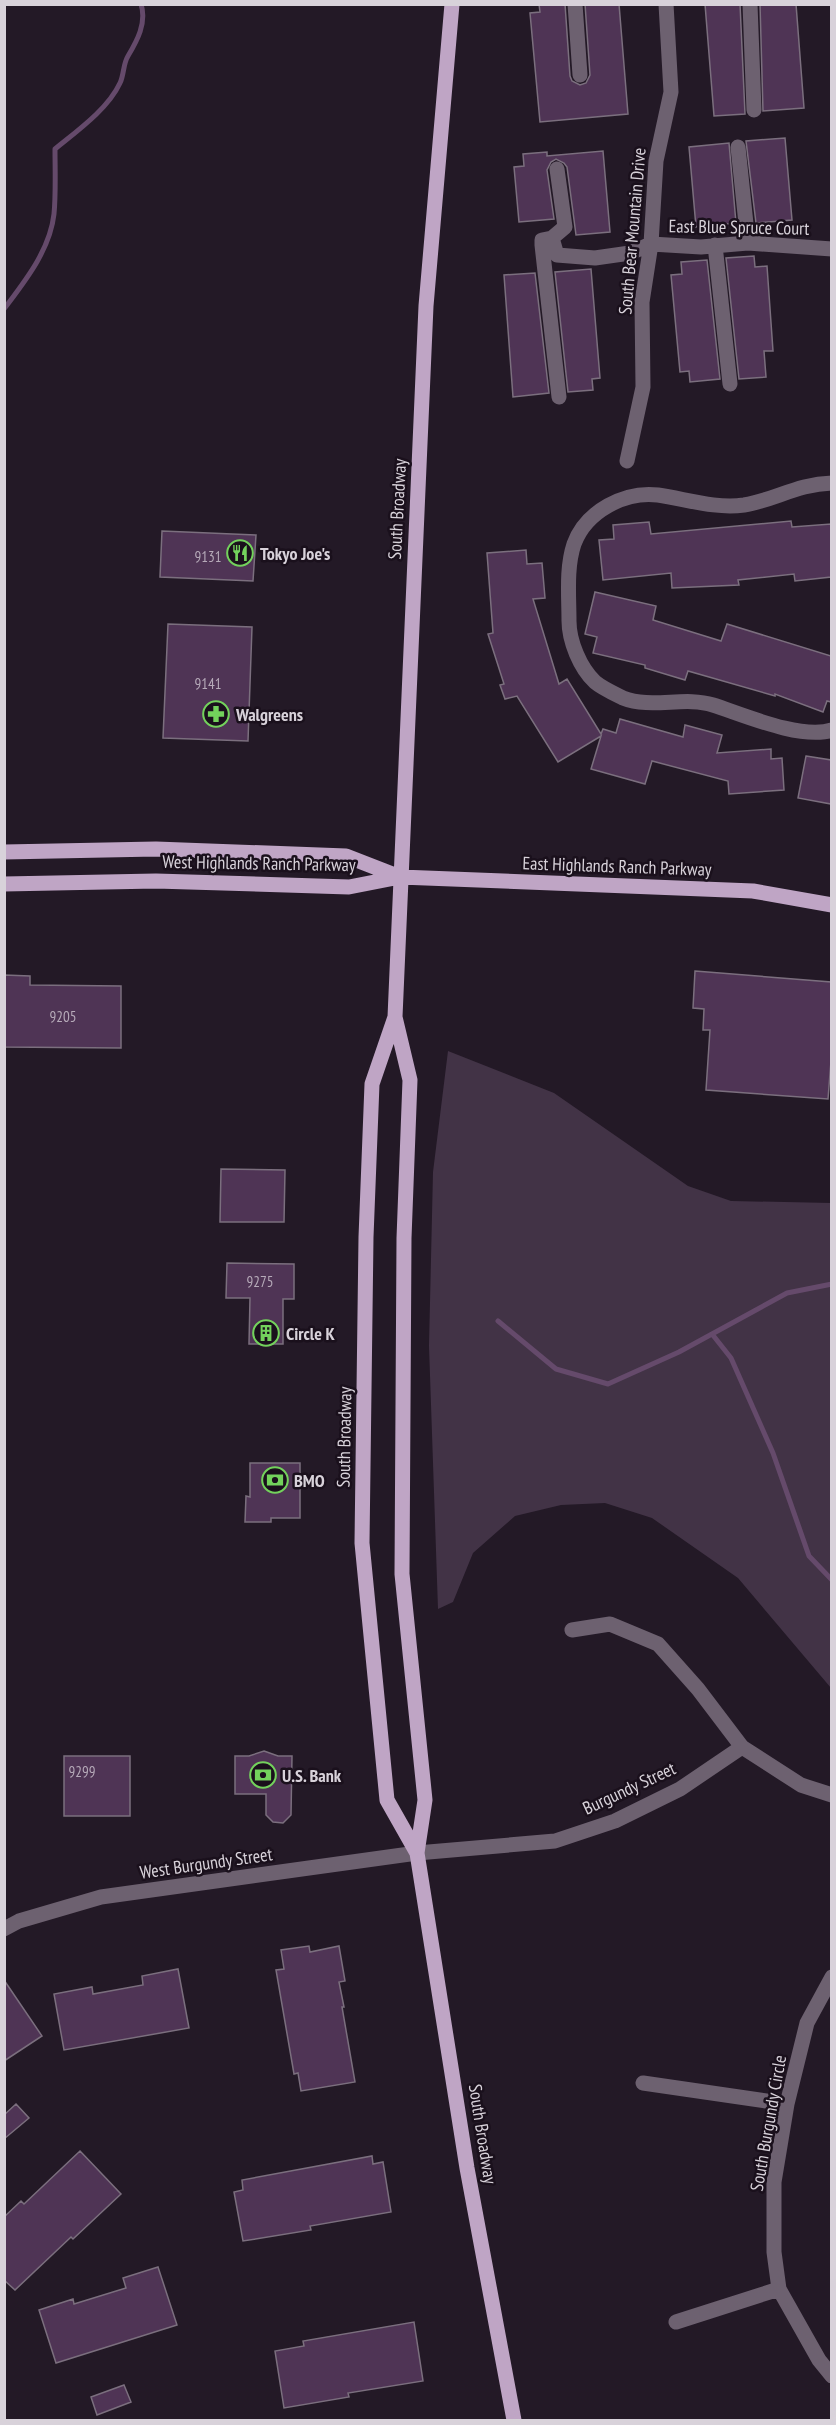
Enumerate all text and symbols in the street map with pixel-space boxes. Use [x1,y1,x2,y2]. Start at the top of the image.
street label: South Bear Mountain Drive [613,147,651,315]
street label: East Blue Spruce Court [668,214,810,240]
street label: South Broadway [383,458,411,560]
restaurant icon: Tokyo Joe's [225,538,255,568]
place label: Tokyo Joe's [260,542,330,565]
house number: 9131 [194,547,222,566]
house number: 9141 [194,674,222,693]
pharmacy icon: Walgreens [201,699,231,729]
place label: Walgreens [235,703,303,726]
street label: West Highlands Ranch Parkway [162,850,356,876]
street label: East Highlands Ranch Parkway [522,851,712,881]
house number: 9205 [49,1007,77,1026]
house number: 9275 [246,1272,274,1291]
building icon: Circle K [251,1318,281,1348]
place label: Circle K [286,1322,336,1345]
street label: South Broadway [332,1386,356,1488]
bank icon: BMO [260,1465,290,1495]
place label: BMO [294,1469,325,1492]
street label: Burgundy Street [579,1756,679,1820]
bank icon: U.S. Bank [248,1760,278,1790]
house number: 9299 [68,1762,96,1781]
place label: U.S. Bank [282,1764,342,1787]
street label: West Burgundy Street [138,1842,274,1884]
street label: South Burgundy Circle [745,2053,791,2193]
street label: South Broadway [464,2082,502,2186]

